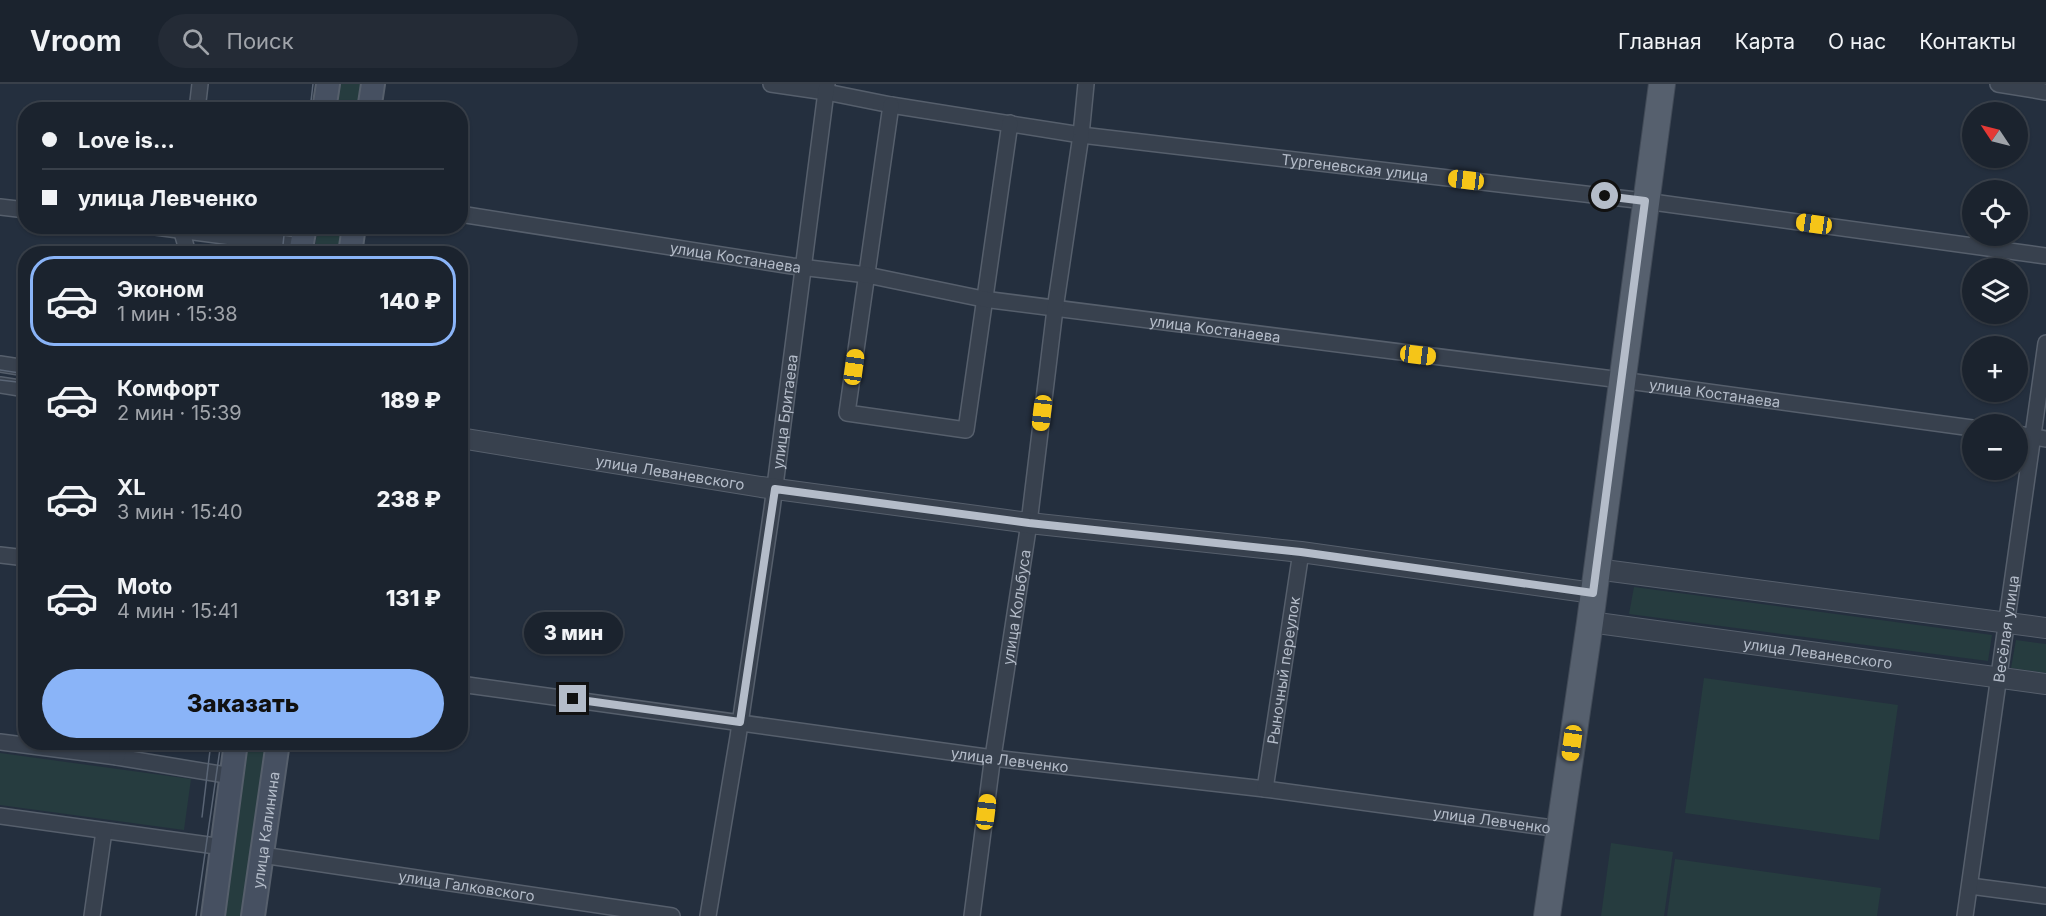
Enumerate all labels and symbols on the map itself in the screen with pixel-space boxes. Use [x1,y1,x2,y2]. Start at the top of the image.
north arrow [1962,102,2028,168]
street label: Тургеневская улица [1280,149,1429,185]
car [1447,169,1485,191]
route start [1591,182,1618,209]
car [1795,213,1833,235]
street label: улица Костанаева [669,238,802,277]
street label: улица Костанаева [1148,311,1282,346]
car [1399,344,1437,366]
car [843,348,865,386]
street label: улица Бритаева [768,353,801,470]
street label: улица Костанаева [1648,374,1782,411]
car [1031,394,1053,432]
street label: улица Леваневского [594,451,746,494]
street label: улица Кольбуса [998,548,1034,666]
street label: Весёлая улица [1989,574,2023,684]
street label: Рыночный переулок [1262,595,1304,745]
callout: 3 мин [524,612,622,654]
street label: улица Леваневского [1742,633,1894,673]
route end [559,685,586,712]
car [1561,724,1583,762]
street label: улица Левченко [950,743,1070,776]
street label: улица Калинина [248,770,283,890]
car [975,793,997,831]
street label: улица Левченко [1432,802,1552,837]
street label: улица Галковского [397,866,536,905]

